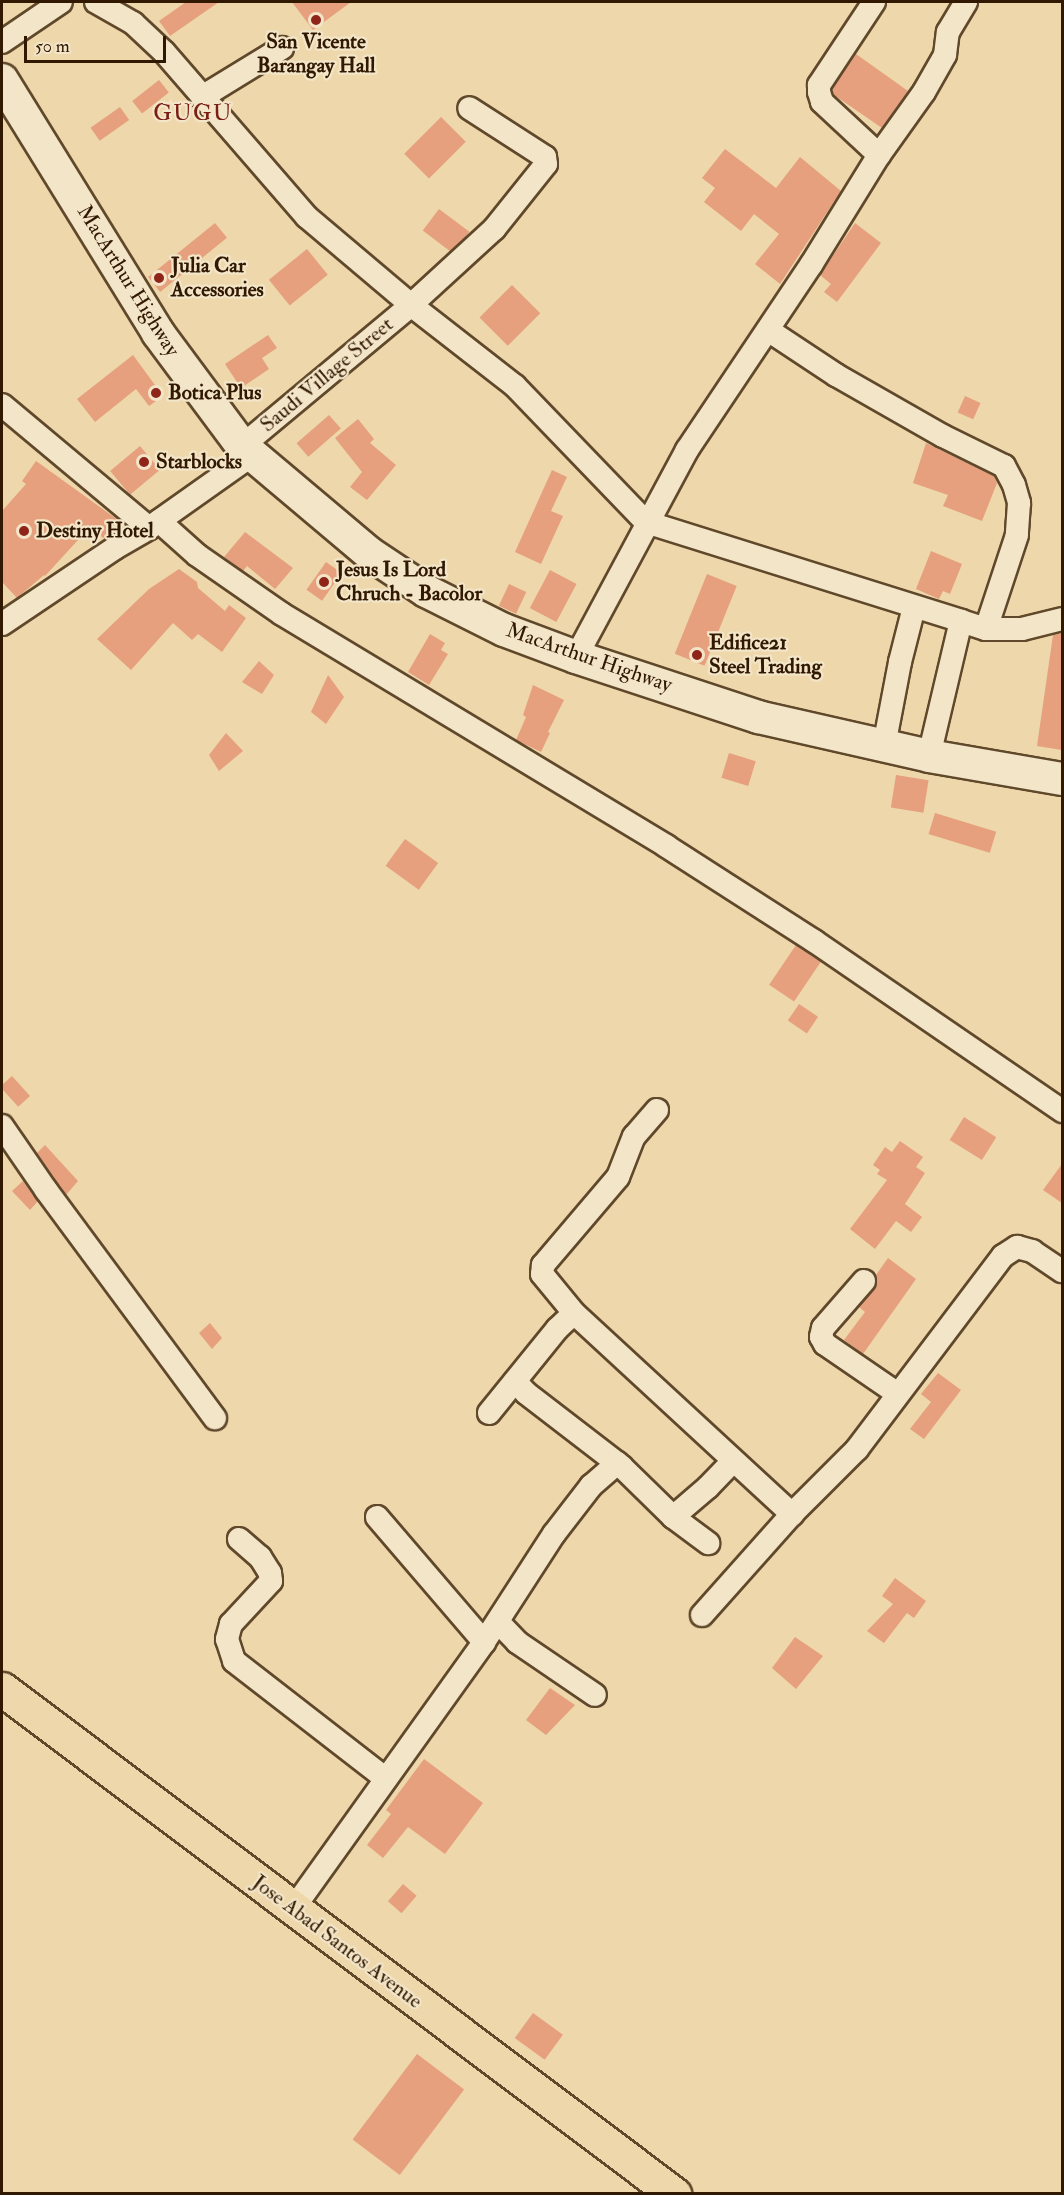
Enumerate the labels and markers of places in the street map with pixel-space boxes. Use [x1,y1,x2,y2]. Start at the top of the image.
marker: San Vicente Barangay Hall [309,13,323,27]
place label: San Vicente Barangay Hall [257,29,375,79]
place label: Julia Car Accessories [171,253,264,303]
marker: Julia Car Accessories [152,271,166,285]
place label: Botica Plus [168,380,261,406]
marker: Botica Plus [149,386,163,400]
place label: Starblocks [156,449,242,475]
marker: Starblocks [137,455,151,469]
place label: Destiny Hotel [36,518,154,544]
marker: Destiny Hotel [17,524,31,538]
place label: Jesus Is Lord Chruch - Bacolor [336,557,482,607]
marker: Jesus Is Lord Chruch - Bacolor [317,575,331,589]
place label: Edifice21 Steel Trading [709,630,822,680]
marker: Edifice21 Steel Trading [690,648,704,662]

